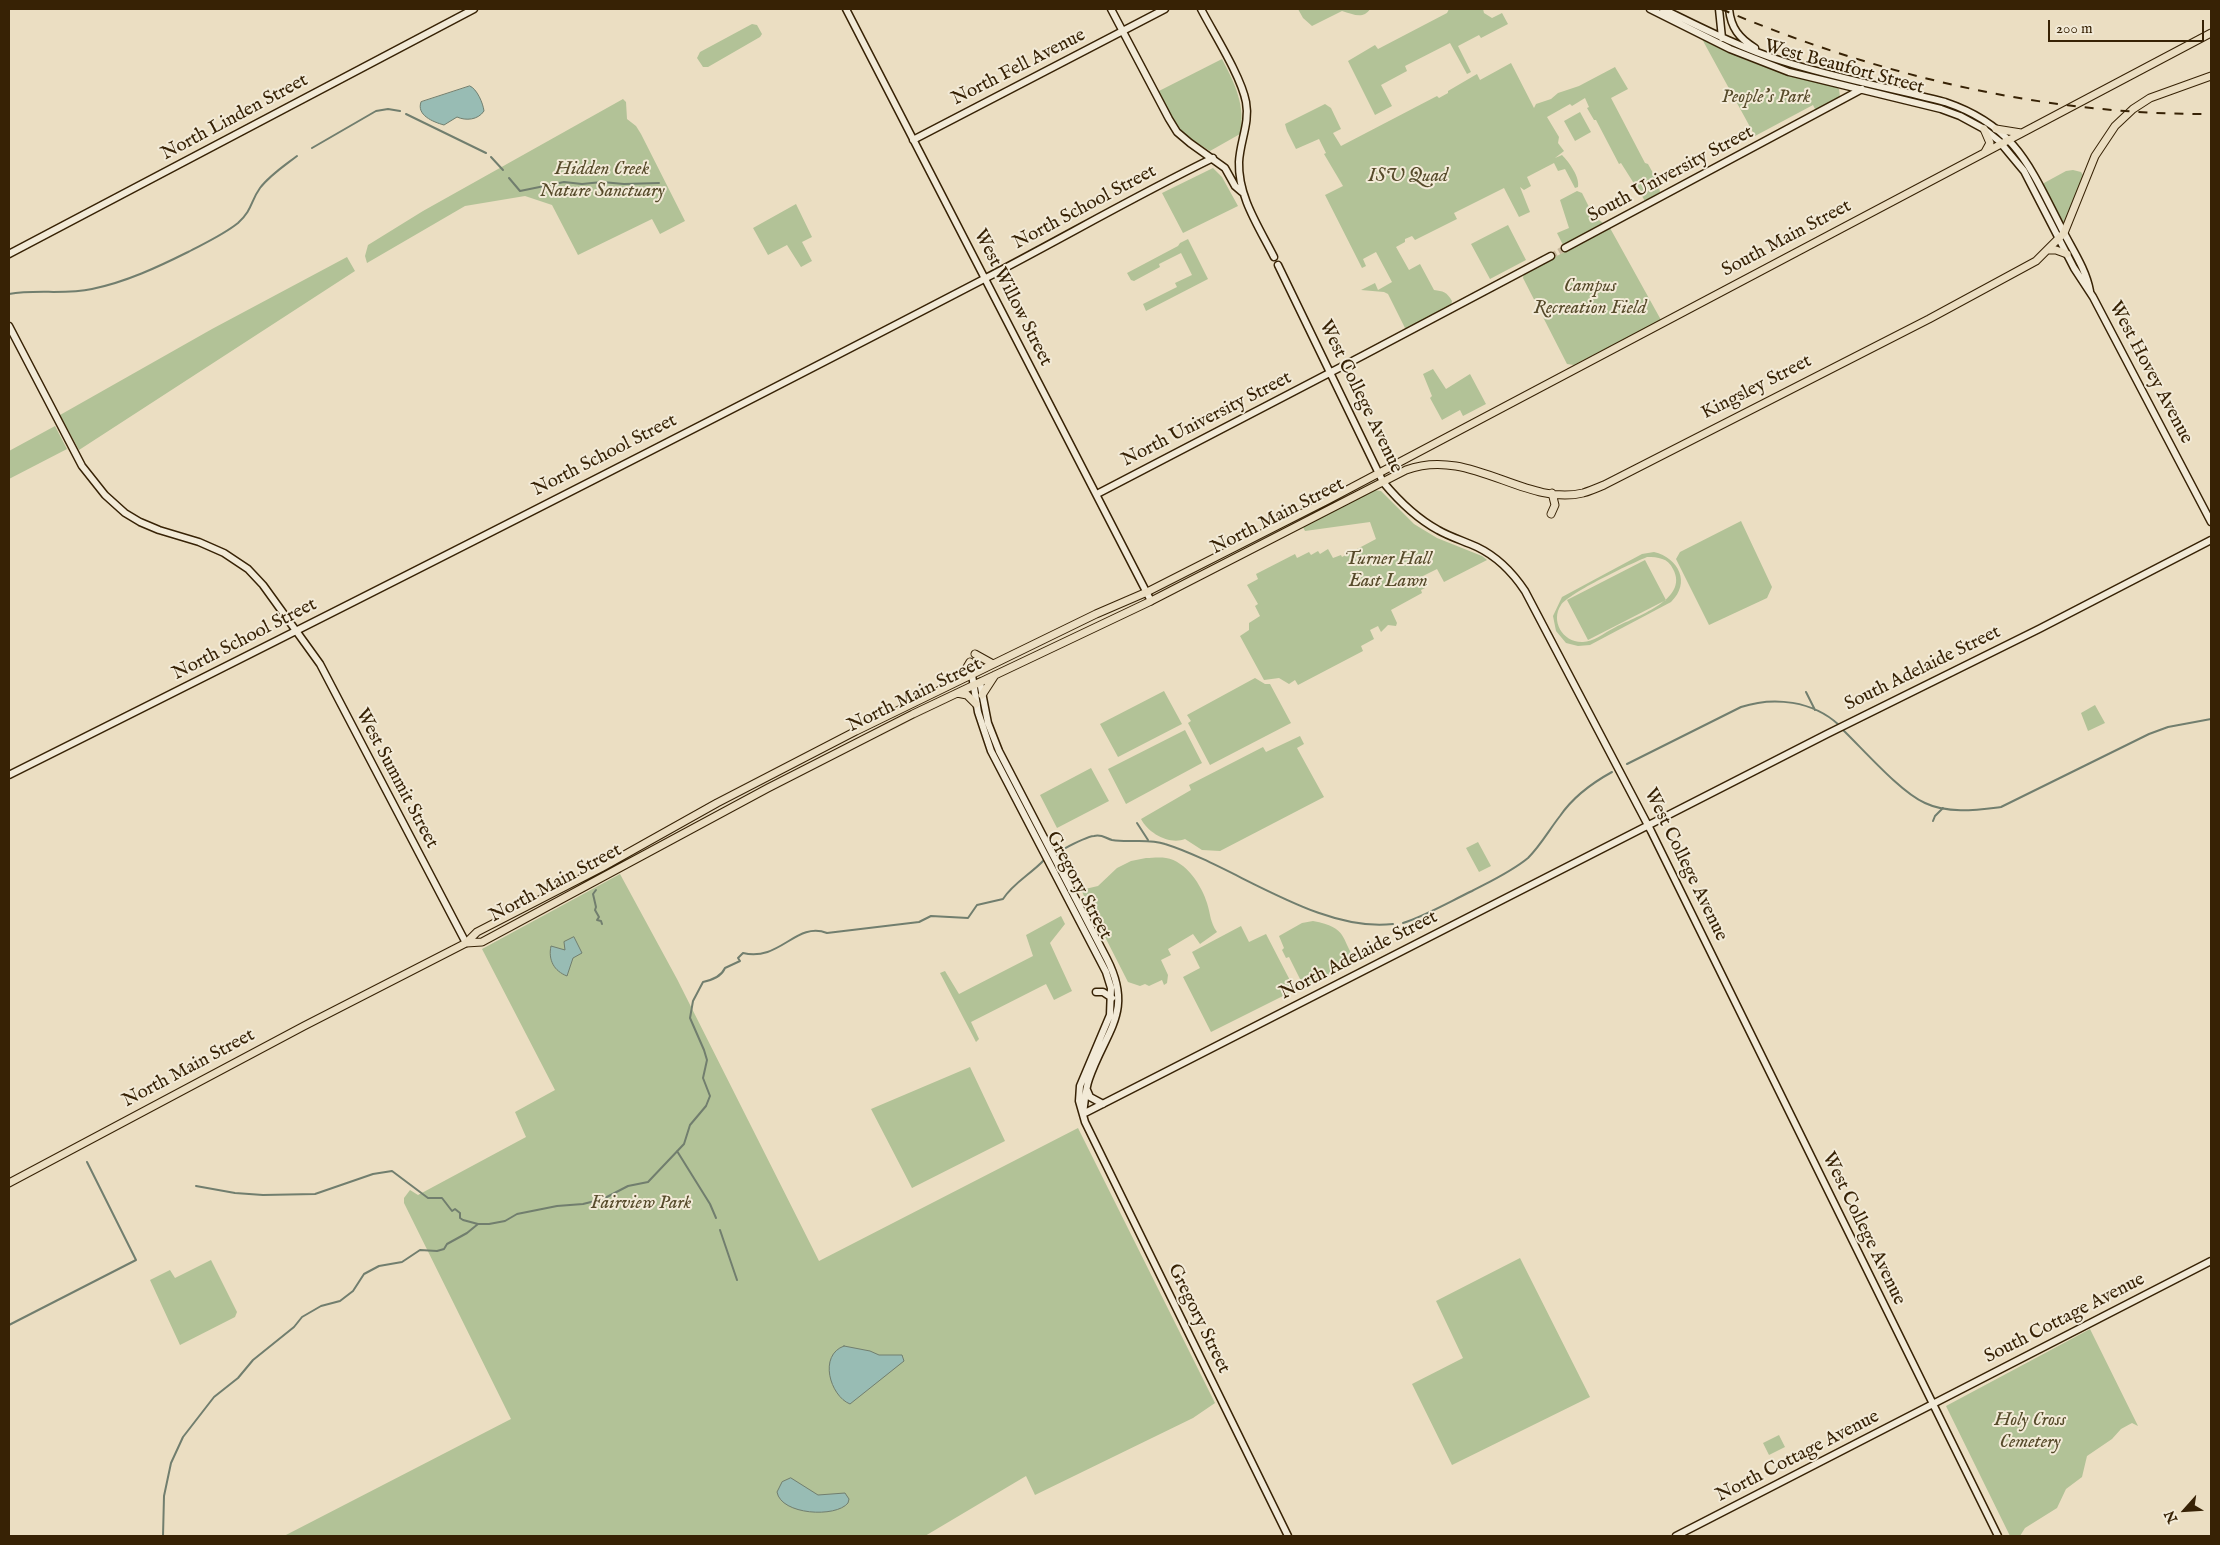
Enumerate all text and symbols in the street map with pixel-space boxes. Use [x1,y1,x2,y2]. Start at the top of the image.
scale bar [2050,10,2206,42]
text: 200 m [2056,19,2093,38]
street label: North Fell Avenue [948,24,1090,112]
street label: West Beaufort Street [1762,36,1926,100]
street label: North Linden Street [158,70,312,166]
park label: People's Park [1721,87,1811,109]
street label: South University Street [1584,122,1758,228]
park label: Hidden Creek Nature Sanctuary [539,159,665,203]
street label: North School Street [1010,161,1160,255]
park label: ISU Quad [1368,166,1448,188]
street label: South Main Street [1718,195,1856,283]
street label: West Willow Street [968,226,1056,370]
park label: Campus Recreation Field [1534,276,1646,320]
street label: West Hovey Avenue [2103,298,2197,448]
street label: West College Avenue [1313,317,1407,477]
street label: Kingsley Street [1698,350,1816,426]
street label: North University Street [1118,367,1296,473]
street label: North School Street [529,410,681,502]
street label: North Main Street [1208,474,1348,560]
park label: Turner Hall East Lawn [1344,549,1432,593]
street label: North School Street [169,594,321,686]
street label: South Adelaide Street [1841,621,2005,717]
street label: North Main Street [844,654,986,738]
street label: West Summit Street [350,705,442,853]
street label: West College Avenue [1638,785,1732,945]
street label: Gregory Street [1040,828,1116,944]
street label: North Main Street [486,840,626,928]
street label: North Adelaide Street [1276,906,1442,1006]
street label: North Main Street [119,1025,259,1113]
street label: West College Avenue [1816,1149,1910,1309]
park label: Fairview Park [591,1193,691,1215]
street label: Gregory Street [1162,1261,1234,1377]
street label: South Cottage Avenue [1981,1269,2149,1369]
street label: North Cottage Avenue [1713,1406,1883,1508]
park label: Holy Cross Cemetery [1994,1410,2066,1454]
north arrow [2160,1485,2210,1535]
text: N [2161,1507,2182,1526]

